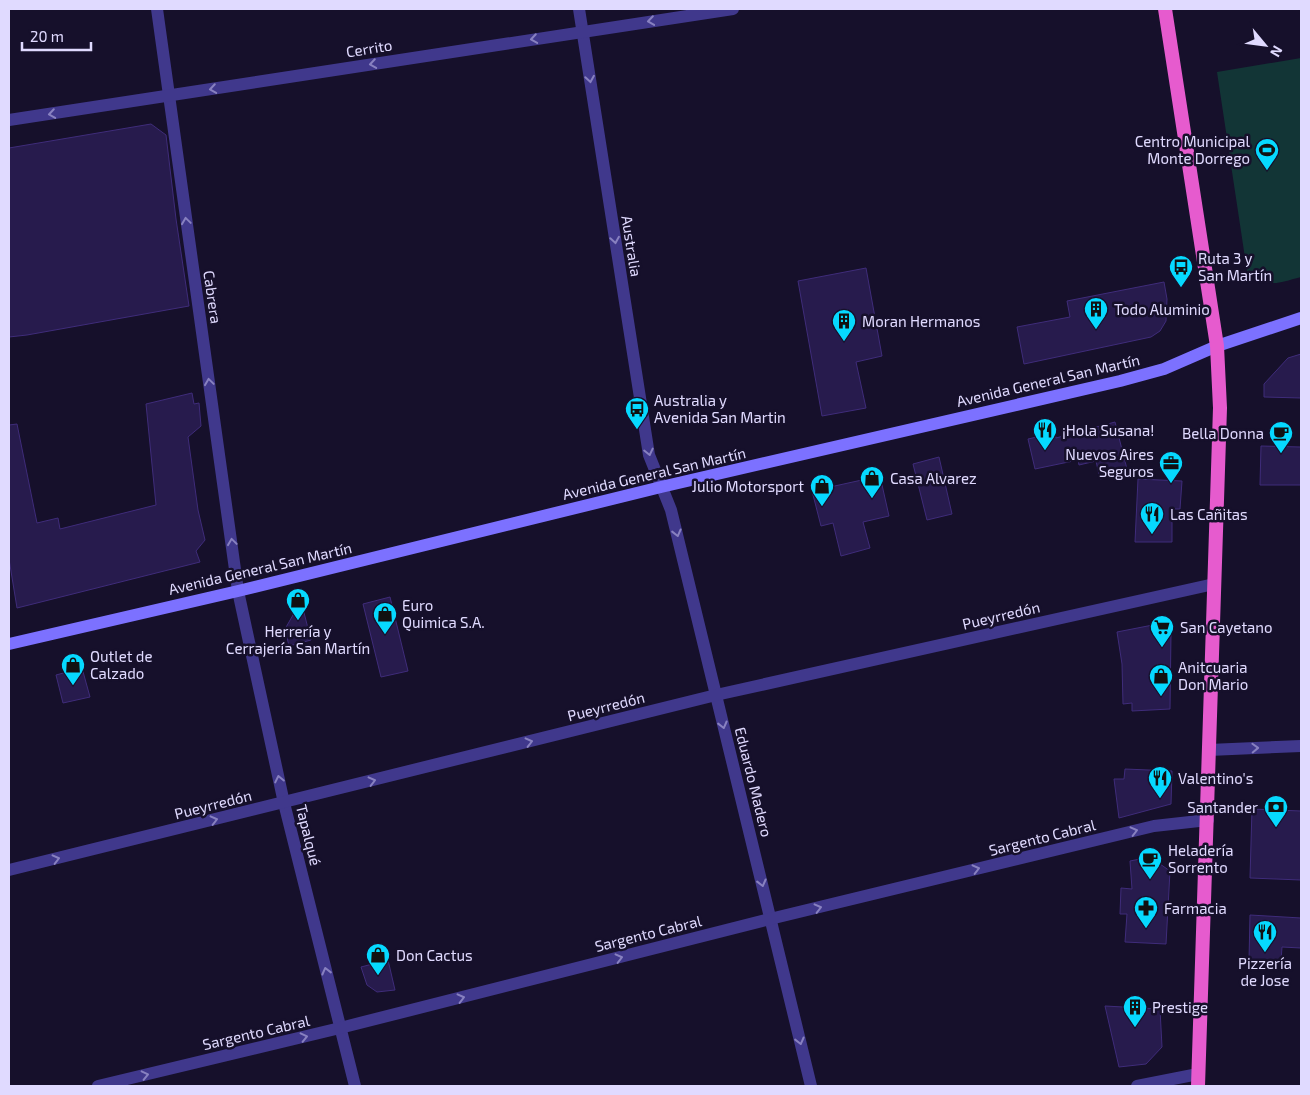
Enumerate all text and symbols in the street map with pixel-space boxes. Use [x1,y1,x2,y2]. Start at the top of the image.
one-way arrow [646,15,654,26]
scale bar [22,20,91,52]
north arrow [1240,20,1290,70]
text: 20 m [30,27,64,45]
one-way arrow [530,33,538,43]
street label: Cerrito [345,35,393,61]
text: N [1267,43,1287,60]
one-way arrow [369,58,378,68]
one-way arrow [584,75,594,84]
one-way arrow [209,83,217,94]
one-way arrow [48,108,57,118]
place label: Centro Municipal Monte Dorrego [1135,132,1251,167]
sports icon: Centro Municipal Monte Dorrego [1254,137,1280,171]
street label: Australia [618,214,646,278]
one-way arrow [181,216,192,224]
one-way arrow [609,236,620,244]
place label: Ruta 3 y San Martín [1198,249,1272,284]
bus stop icon: Ruta 3 y San Martín [1168,254,1194,288]
street label: Cabrera [200,269,226,325]
building icon: Todo Aluminio [1083,296,1109,330]
place label: Todo Aluminio [1114,300,1210,318]
building icon: Moran Hermanos [831,308,857,342]
place label: Moran Hermanos [862,312,980,330]
street label: Avenida General San Martín [954,350,1142,410]
one-way arrow [204,377,215,385]
place label: Australia y Avenida San Martin [654,391,786,426]
bus stop icon: Australia y Avenida San Martin [624,396,650,430]
restaurant icon: ¡Hola Susana! [1032,417,1058,451]
cafe icon: Bella Donna [1268,420,1294,454]
place label: ¡Hola Susana! [1062,421,1154,439]
place label: Bella Donna [1182,424,1264,442]
street label: Avenida General San Martín [560,443,748,503]
place label: Nuevos Aires Seguros [1065,445,1154,480]
one-way arrow [643,448,654,457]
office icon: Nuevos Aires Seguros [1158,450,1184,484]
shop icon: Casa Alvarez [859,465,885,499]
place label: Casa Alvarez [890,469,977,487]
shop icon: Julio Motorsport [809,473,835,507]
place label: Julio Motorsport [692,477,804,495]
restaurant icon: Las Cañitas [1139,501,1165,535]
place label: Las Cañitas [1170,505,1248,523]
one-way arrow [671,529,682,538]
street label: Avenida General San Martín [166,538,354,598]
one-way arrow [227,538,237,547]
shop icon: Herrería y Cerrajería San Martín [285,587,311,621]
place label: Euro Quimica S.A. [402,596,485,632]
street label: Pueyrredón [960,597,1042,633]
shop icon: Euro Quimica S.A. [372,601,398,635]
supermarket icon: San Cayetano [1149,614,1175,648]
place label: San Cayetano [1180,618,1273,636]
place label: Herrería y Cerrajería San Martín [226,622,370,658]
place label: Outlet de Calzado [90,647,153,682]
shop icon: Outlet de Calzado [60,652,86,686]
place label: Anitcuaria Don Mario [1178,658,1248,693]
shop icon: Anitcuaria Don Mario [1148,663,1174,697]
street label: Pueyrredón [565,688,647,724]
one-way arrow [717,721,728,730]
street label: Eduardo Madero [732,725,776,839]
one-way arrow [525,737,534,748]
one-way arrow [1251,742,1259,753]
restaurant icon: Valentino's [1147,765,1173,799]
place label: Valentino's [1178,769,1253,787]
one-way arrow [274,775,285,784]
one-way arrow [367,777,375,787]
street label: Pueyrredón [172,786,254,822]
bank icon: Santander [1263,794,1289,828]
place label: Santander [1187,798,1258,816]
street label: Tapalqué [293,803,325,867]
street label: Sargento Cabral [987,815,1098,859]
one-way arrow [209,816,217,826]
one-way arrow [1129,826,1138,837]
place label: Heladería Sorrento [1168,841,1233,876]
cafe icon: Heladería Sorrento [1137,846,1163,880]
one-way arrow [52,854,61,865]
one-way arrow [971,865,979,875]
one-way arrow [756,878,767,887]
pharmacy icon: Farmacia [1133,895,1159,929]
place label: Farmacia [1164,899,1227,917]
one-way arrow [813,903,822,914]
street label: Sargento Cabral [593,911,704,955]
restaurant icon: Pizzería de Jose [1252,919,1278,953]
shop icon: Don Cactus [365,942,391,976]
place label: Don Cactus [396,946,473,964]
one-way arrow [614,953,623,964]
place label: Pizzería de Jose [1238,954,1292,989]
one-way arrow [321,967,332,976]
one-way arrow [457,993,465,1003]
building icon: Prestige [1122,994,1148,1028]
place label: Prestige [1152,998,1208,1016]
street label: Sargento Cabral [201,1011,312,1053]
one-way arrow [299,1032,308,1043]
one-way arrow [794,1036,805,1045]
one-way arrow [141,1070,150,1081]

